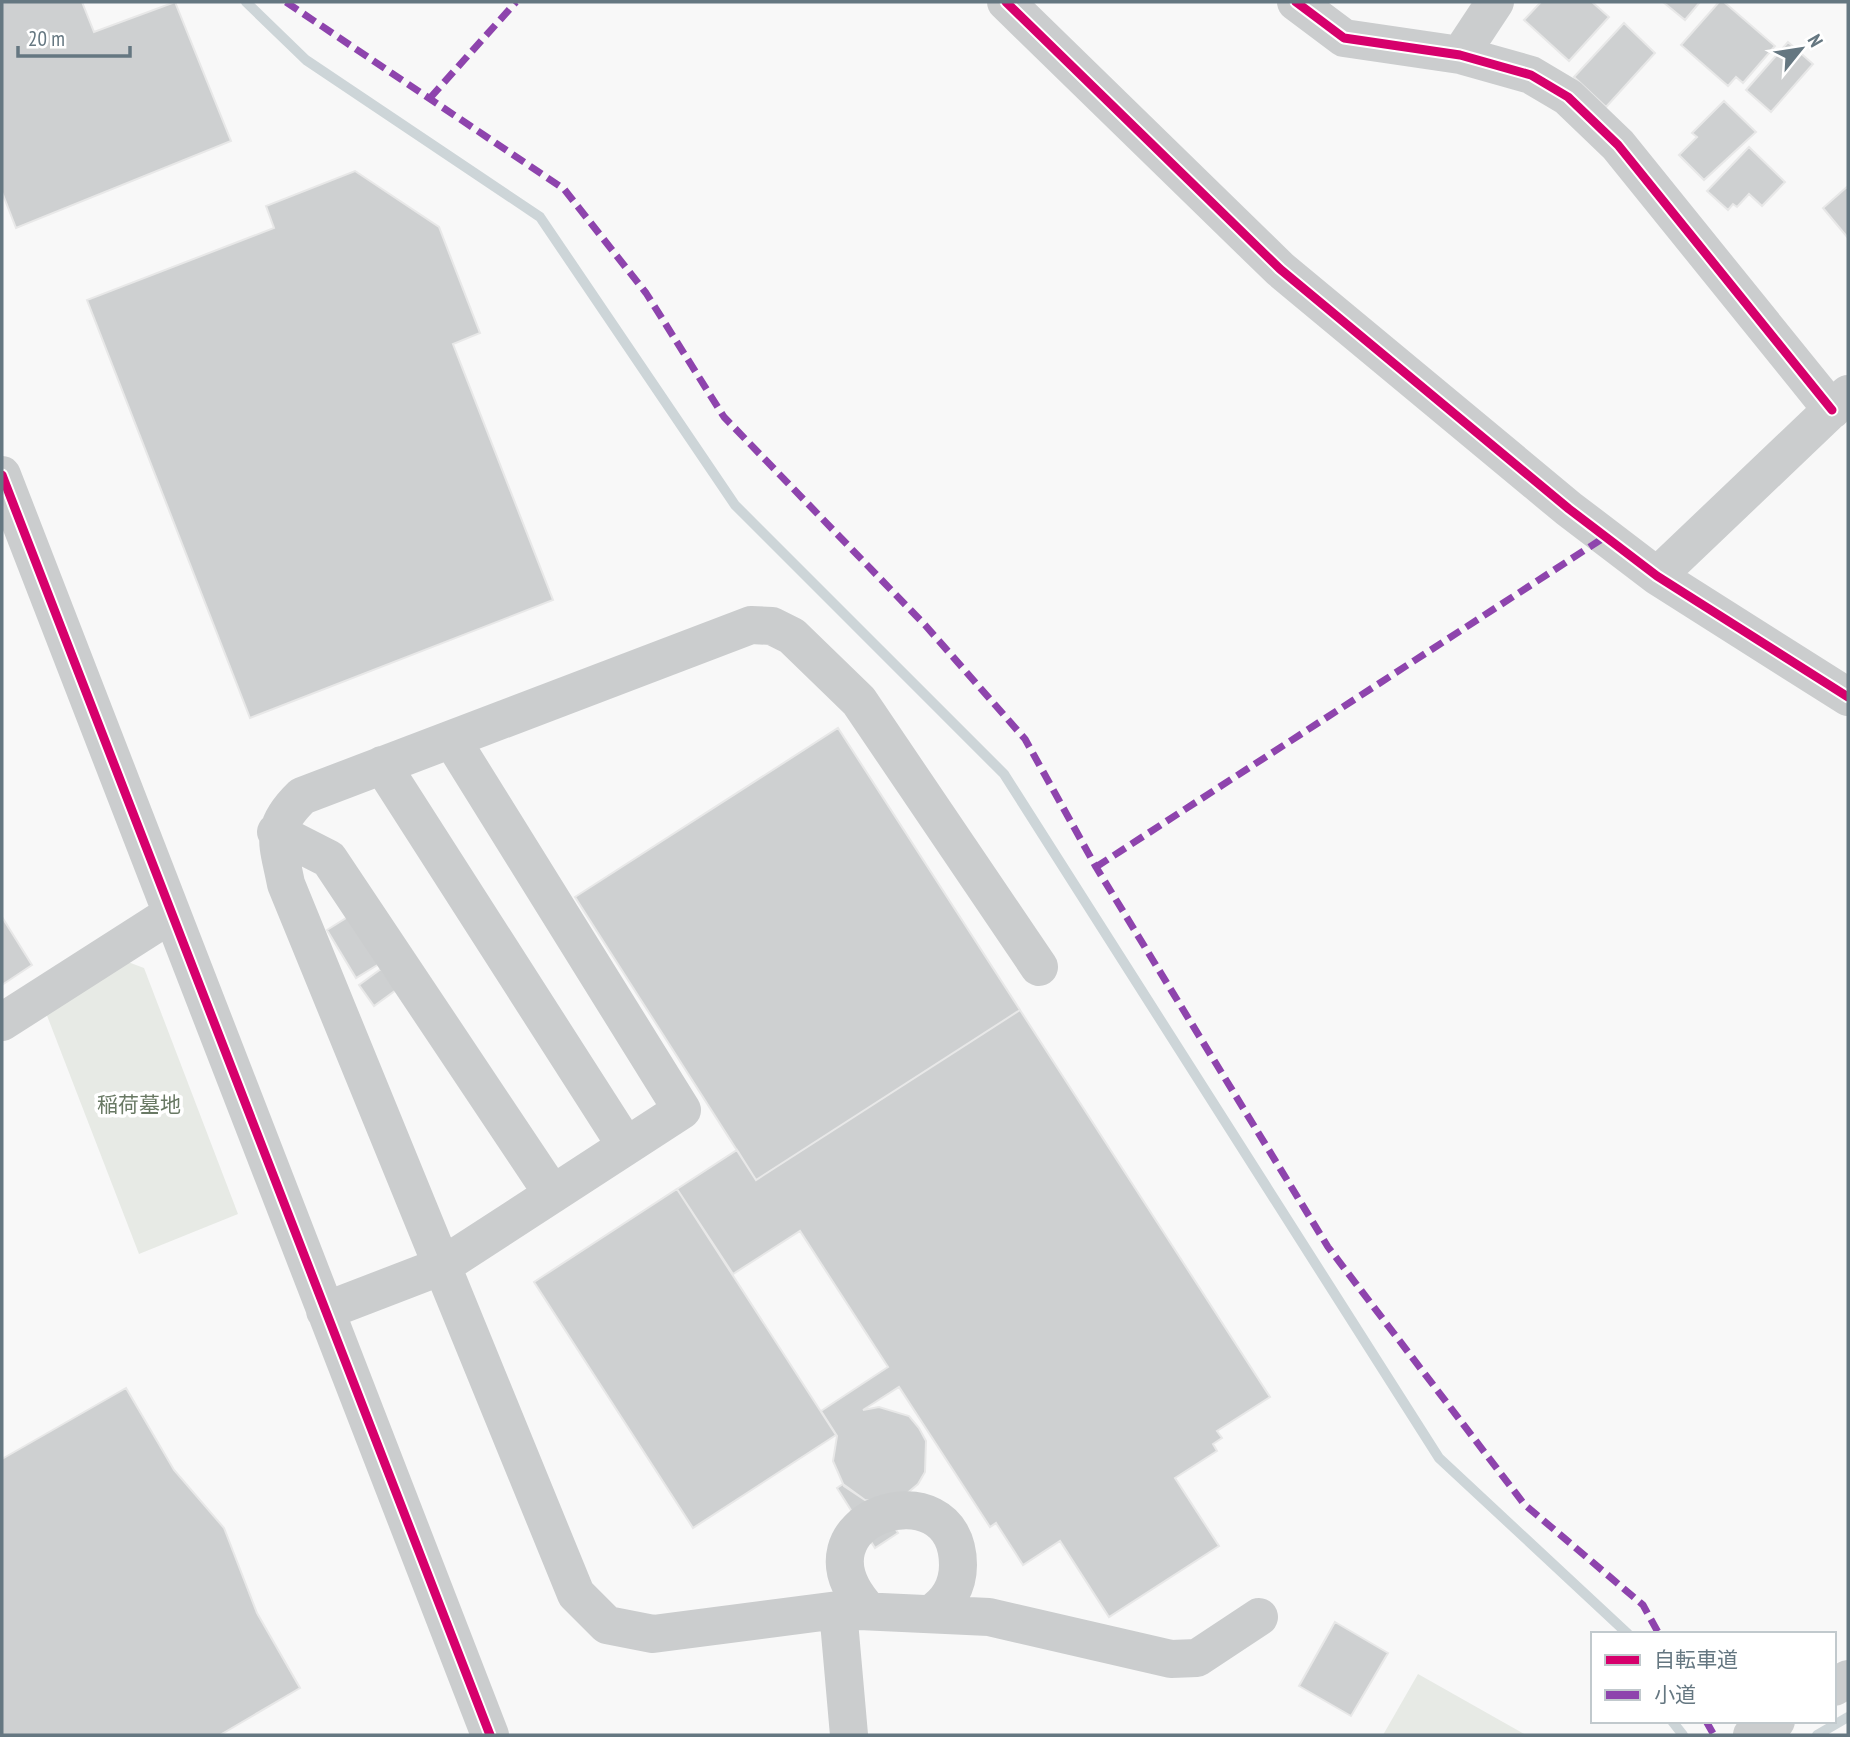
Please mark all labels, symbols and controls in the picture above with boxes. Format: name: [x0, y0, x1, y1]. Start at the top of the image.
scale bar: [18, 14, 130, 58]
north arrow: [1766, 14, 1836, 84]
text: 20 m: [28, 25, 65, 52]
text: N: [1803, 30, 1829, 51]
park label: 稲荷墓地: [97, 1091, 181, 1118]
legend: [1591, 1632, 1836, 1723]
text: 自転車道: [1654, 1646, 1738, 1673]
text: 小道: [1654, 1681, 1696, 1708]

